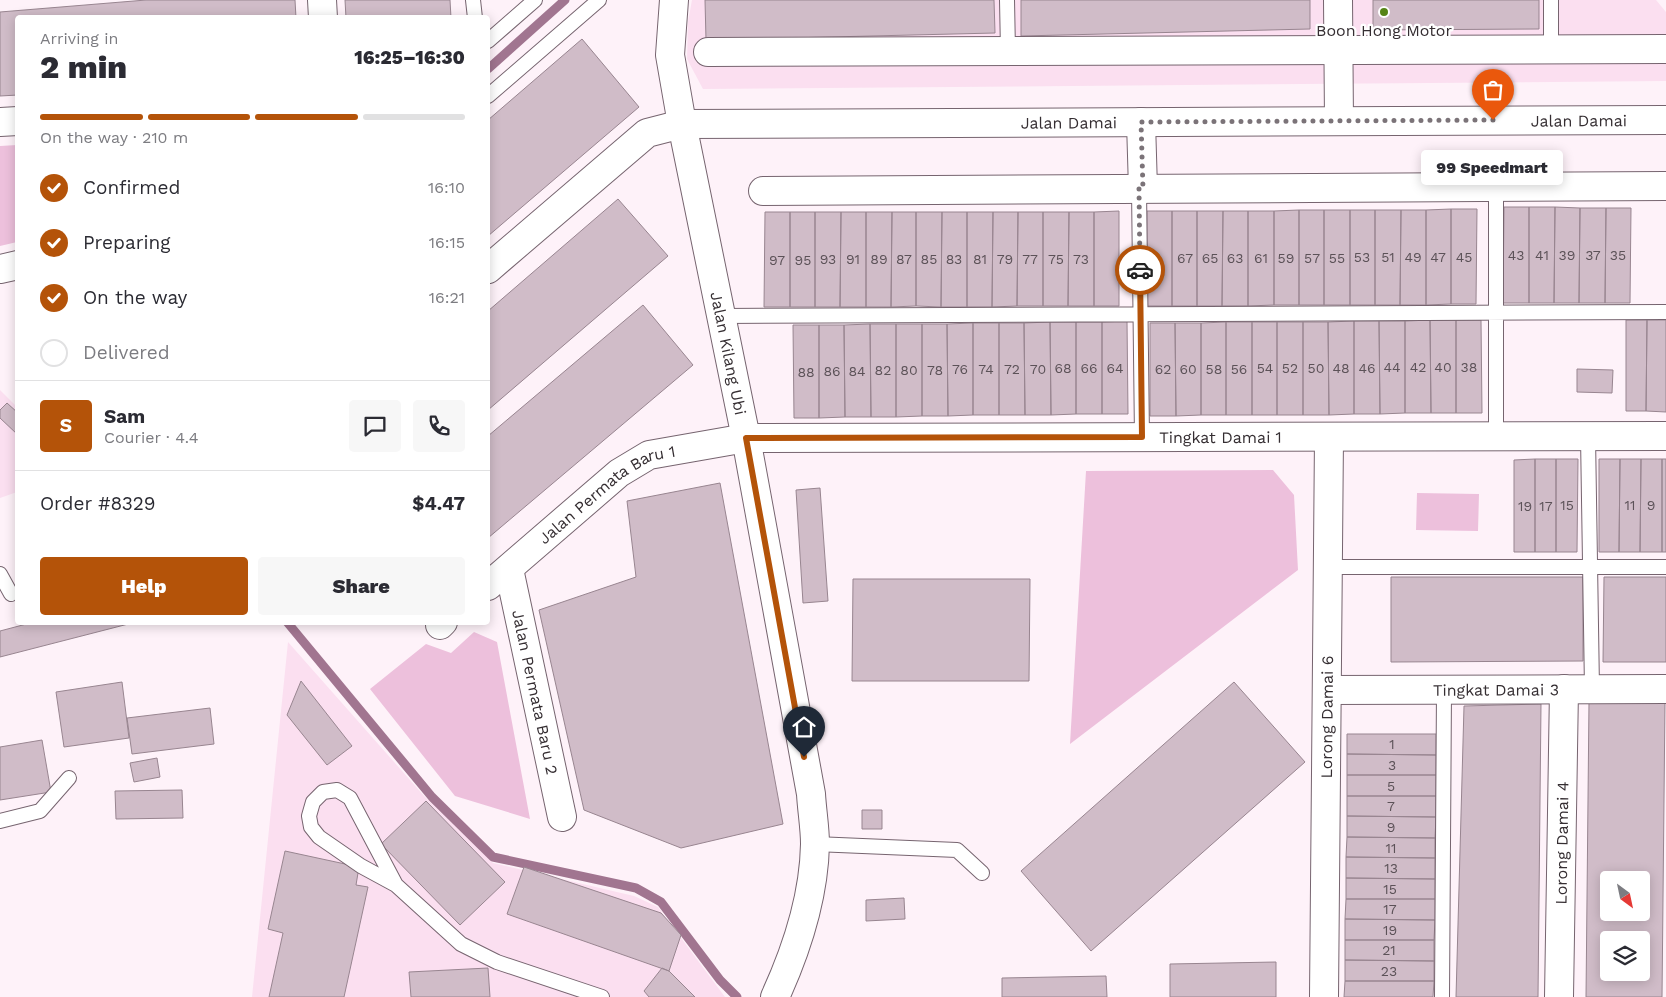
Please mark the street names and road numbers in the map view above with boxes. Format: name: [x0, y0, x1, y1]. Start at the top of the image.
street label: Jalan Damai: [1531, 111, 1627, 131]
street label: Jalan Damai: [1021, 113, 1117, 133]
street label: Jalan Kilang Ubi: [706, 290, 750, 417]
street label: Tingkat Damai 1: [1159, 428, 1282, 447]
street label: Jalan Permata Baru 1: [535, 442, 677, 548]
street label: Jalan Permata Baru 2: [508, 608, 562, 777]
street label: Lorong Damai 6: [1317, 655, 1337, 779]
street label: Tingkat Damai 3: [1433, 680, 1559, 700]
street label: Lorong Damai 4: [1552, 781, 1573, 905]

